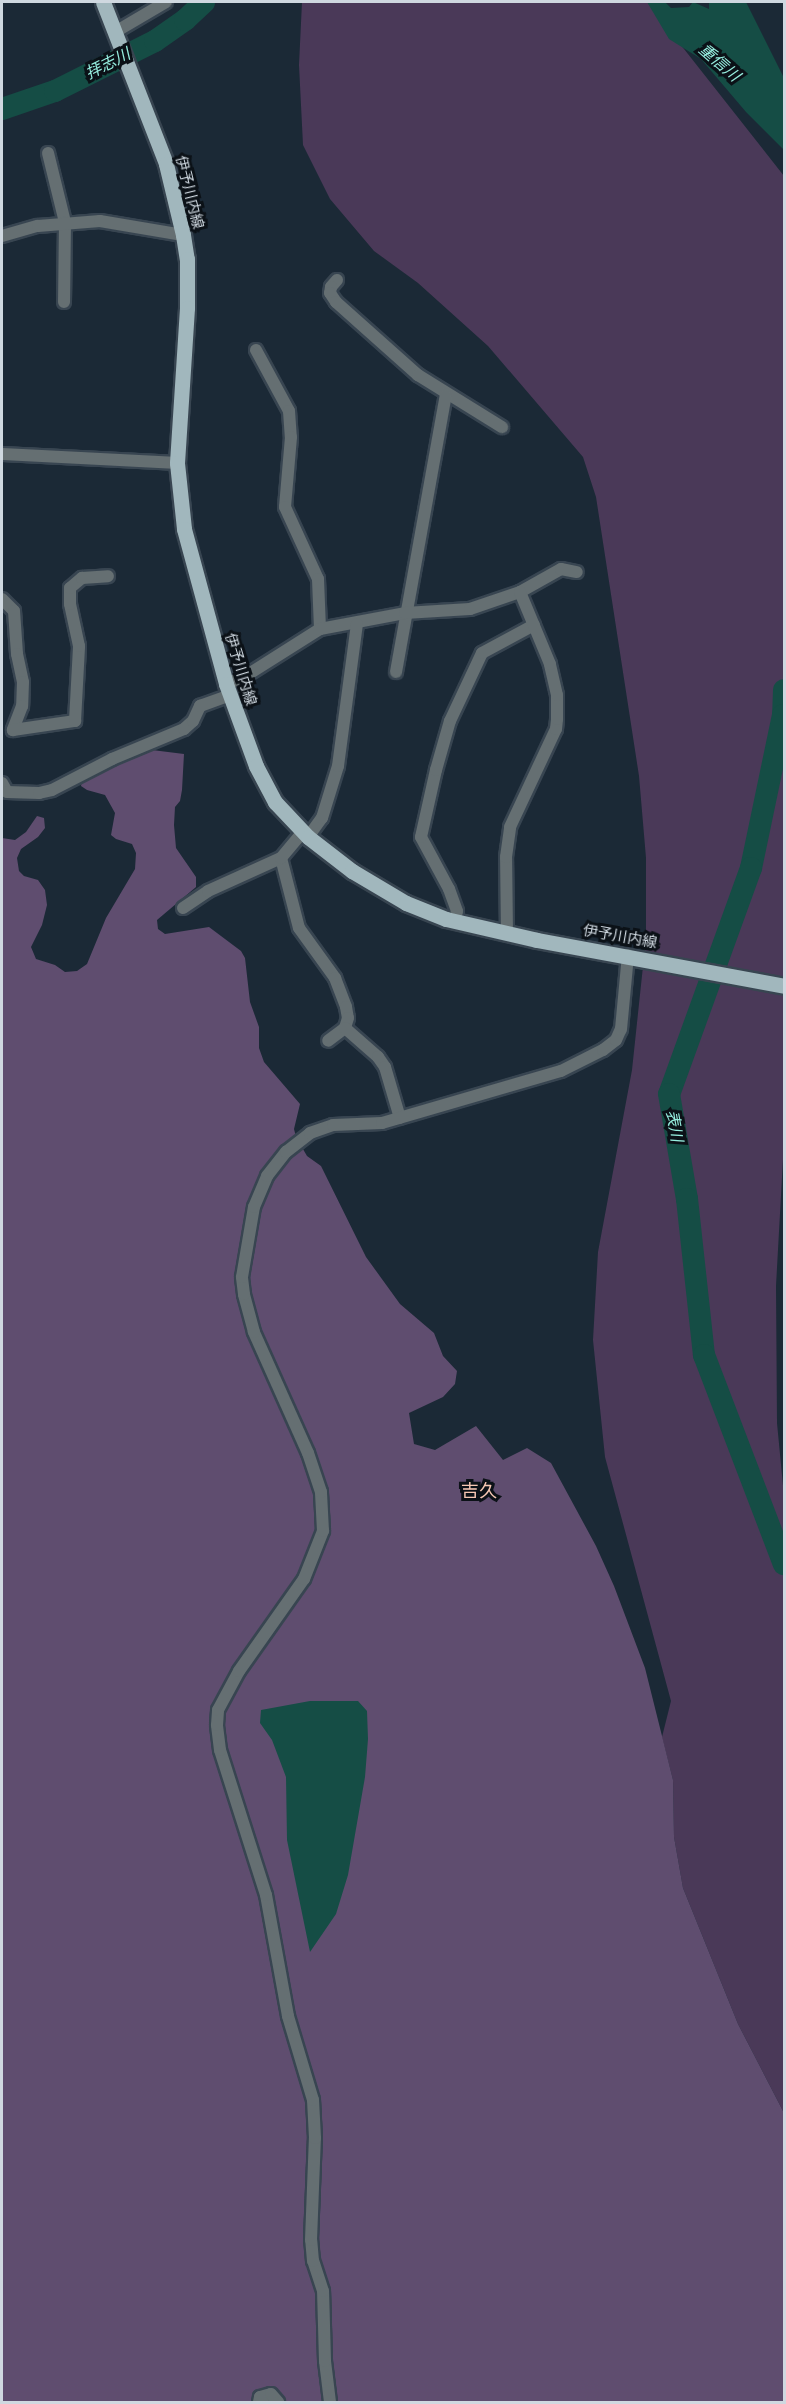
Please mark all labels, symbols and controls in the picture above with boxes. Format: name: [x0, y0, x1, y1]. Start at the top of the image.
water label: 重信川: [695, 40, 743, 86]
water label: 拝志川: [82, 45, 134, 83]
street label: 伊予川内線: [172, 153, 208, 231]
street label: 伊予川内線: [221, 631, 261, 707]
street label: 伊予川内線: [582, 921, 658, 951]
water label: 表川: [662, 1109, 686, 1143]
district label: 吉久: [461, 1480, 497, 1502]

